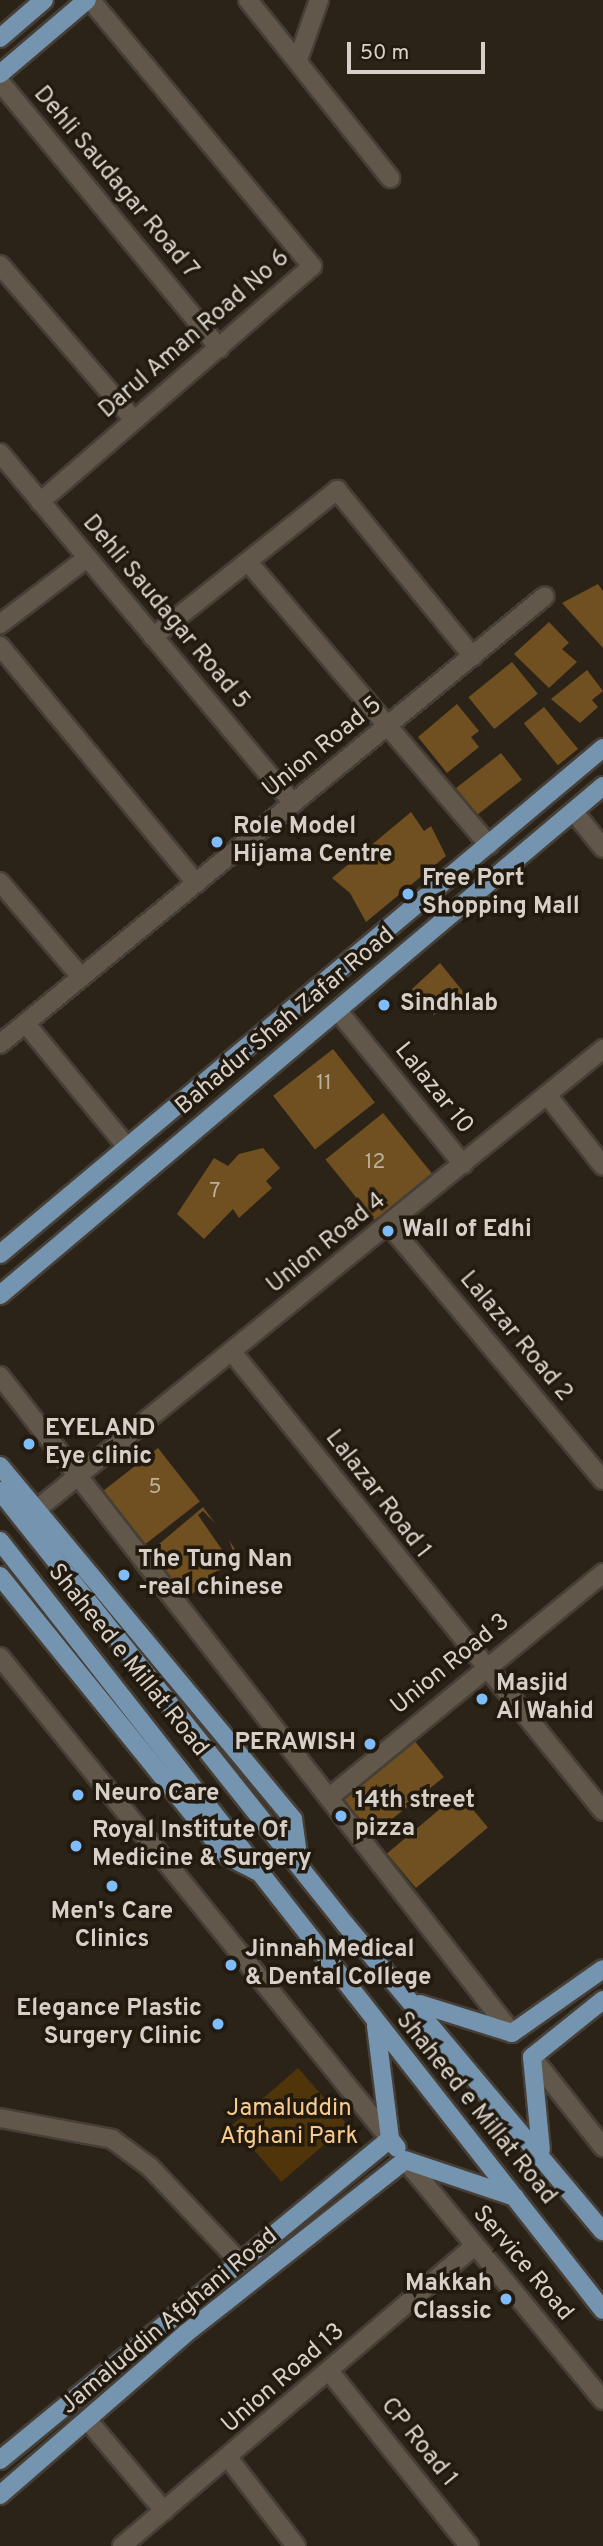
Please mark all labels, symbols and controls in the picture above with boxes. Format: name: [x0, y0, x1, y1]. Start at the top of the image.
scale bar: [351, 28, 489, 72]
text: 50 m: [360, 40, 409, 67]
street label: Dehli Saudagar Road 7: [26, 81, 204, 285]
street label: Darul Aman Road No 6: [94, 244, 296, 426]
street label: Dehli Saudagar Road 5: [75, 510, 255, 716]
street label: Union Road 5: [258, 691, 388, 805]
place label: Role Model Hijama Centre: [233, 814, 392, 870]
marker: Role Model Hijama Centre: [207, 832, 227, 852]
place label: Free Port Shopping Mall: [422, 866, 580, 922]
marker: Free Port Shopping Mall: [400, 886, 416, 902]
street label: Bahadur Shah Zafar Road: [171, 922, 401, 1122]
place label: Sindhlab: [400, 991, 498, 1019]
marker: Sindhlab: [374, 995, 394, 1015]
street label: Lalazar 10: [387, 1037, 479, 1141]
house number: 11: [316, 1071, 332, 1097]
house number: 12: [365, 1150, 385, 1176]
house number: 7: [210, 1179, 220, 1205]
street label: Union Road 4: [262, 1187, 392, 1301]
place label: Wall of Edhi: [402, 1217, 532, 1245]
marker: Wall of Edhi: [380, 1223, 396, 1239]
street label: Lalazar Road 2: [452, 1266, 578, 1408]
place label: EYELAND Eye clinic: [45, 1416, 156, 1472]
street label: Lalazar Road 1: [318, 1425, 436, 1565]
marker: EYELAND Eye clinic: [19, 1434, 39, 1454]
house number: 5: [148, 1475, 162, 1501]
place label: The Tung Nan -real chinese: [138, 1547, 292, 1603]
street label: Shaheed e Millat Road: [40, 1559, 214, 1763]
marker: The Tung Nan -real chinese: [116, 1567, 132, 1583]
street label: Union Road 3: [386, 1608, 516, 1722]
place label: Masjid Al Wahid: [496, 1671, 594, 1727]
marker: Masjid Al Wahid: [474, 1691, 490, 1707]
place label: PERAWISH: [234, 1730, 356, 1758]
marker: PERAWISH: [362, 1736, 378, 1752]
place label: Neuro Care: [94, 1781, 219, 1809]
marker: Neuro Care: [68, 1785, 88, 1805]
place label: 14th street pizza: [355, 1788, 475, 1844]
marker: 14th street pizza: [333, 1808, 349, 1824]
place label: Royal Institute Of Medicine & Surgery: [92, 1818, 312, 1874]
marker: Royal Institute Of Medicine & Surgery: [66, 1836, 86, 1856]
marker: Men's Care Clinics: [102, 1876, 122, 1896]
place label: Men's Care Clinics: [51, 1899, 173, 1955]
place label: Jinnah Medical & Dental College: [245, 1937, 431, 1993]
marker: Jinnah Medical & Dental College: [223, 1957, 239, 1973]
place label: Elegance Plastic Surgery Clinic: [16, 1996, 202, 2052]
street label: Shaheed e Millat Road: [388, 2007, 562, 2211]
marker: Elegance Plastic Surgery Clinic: [208, 2014, 228, 2034]
park label: Jamaluddin Afghani Park: [220, 2096, 358, 2152]
street label: Service Road: [466, 2201, 578, 2327]
street label: Jamaluddin Afghani Road: [55, 2222, 285, 2422]
place label: Makkah Classic: [405, 2271, 492, 2327]
marker: Makkah Classic: [498, 2291, 514, 2307]
street label: Union Road 13: [217, 2318, 351, 2440]
street label: CP Road 1: [373, 2393, 463, 2493]

